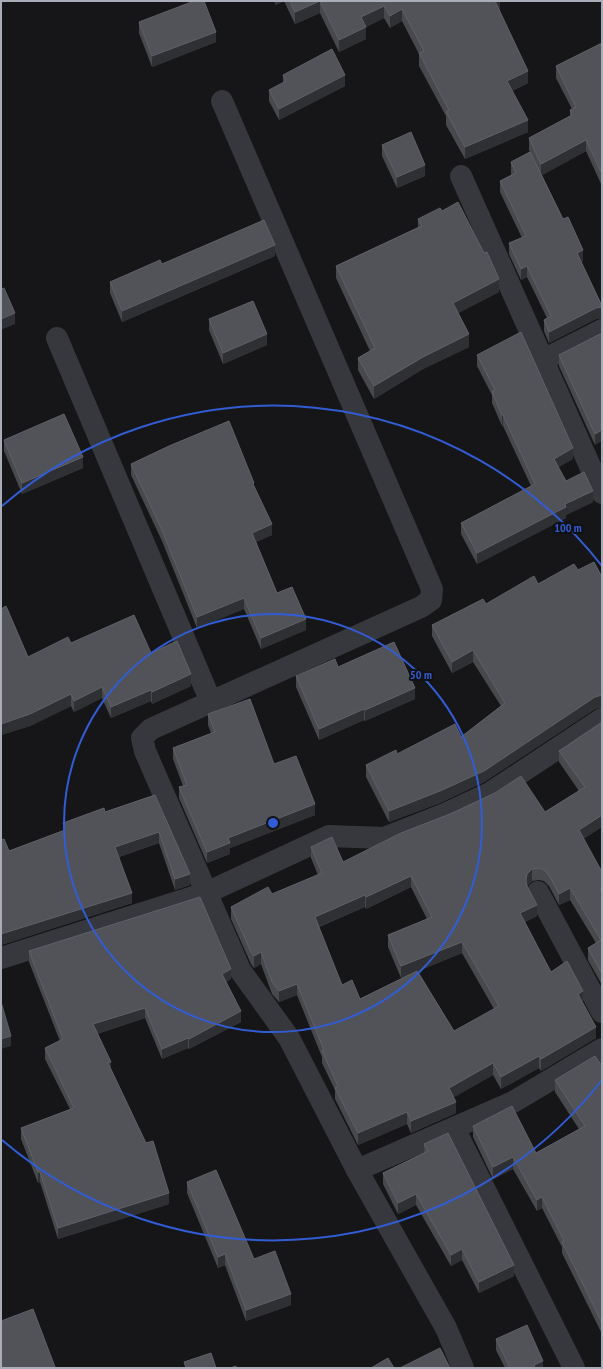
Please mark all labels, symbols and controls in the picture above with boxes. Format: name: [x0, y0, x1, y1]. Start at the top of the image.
text: 100 m: [554, 520, 582, 535]
text: 50 m: [410, 667, 432, 682]
centre of rings: [266, 816, 280, 830]

